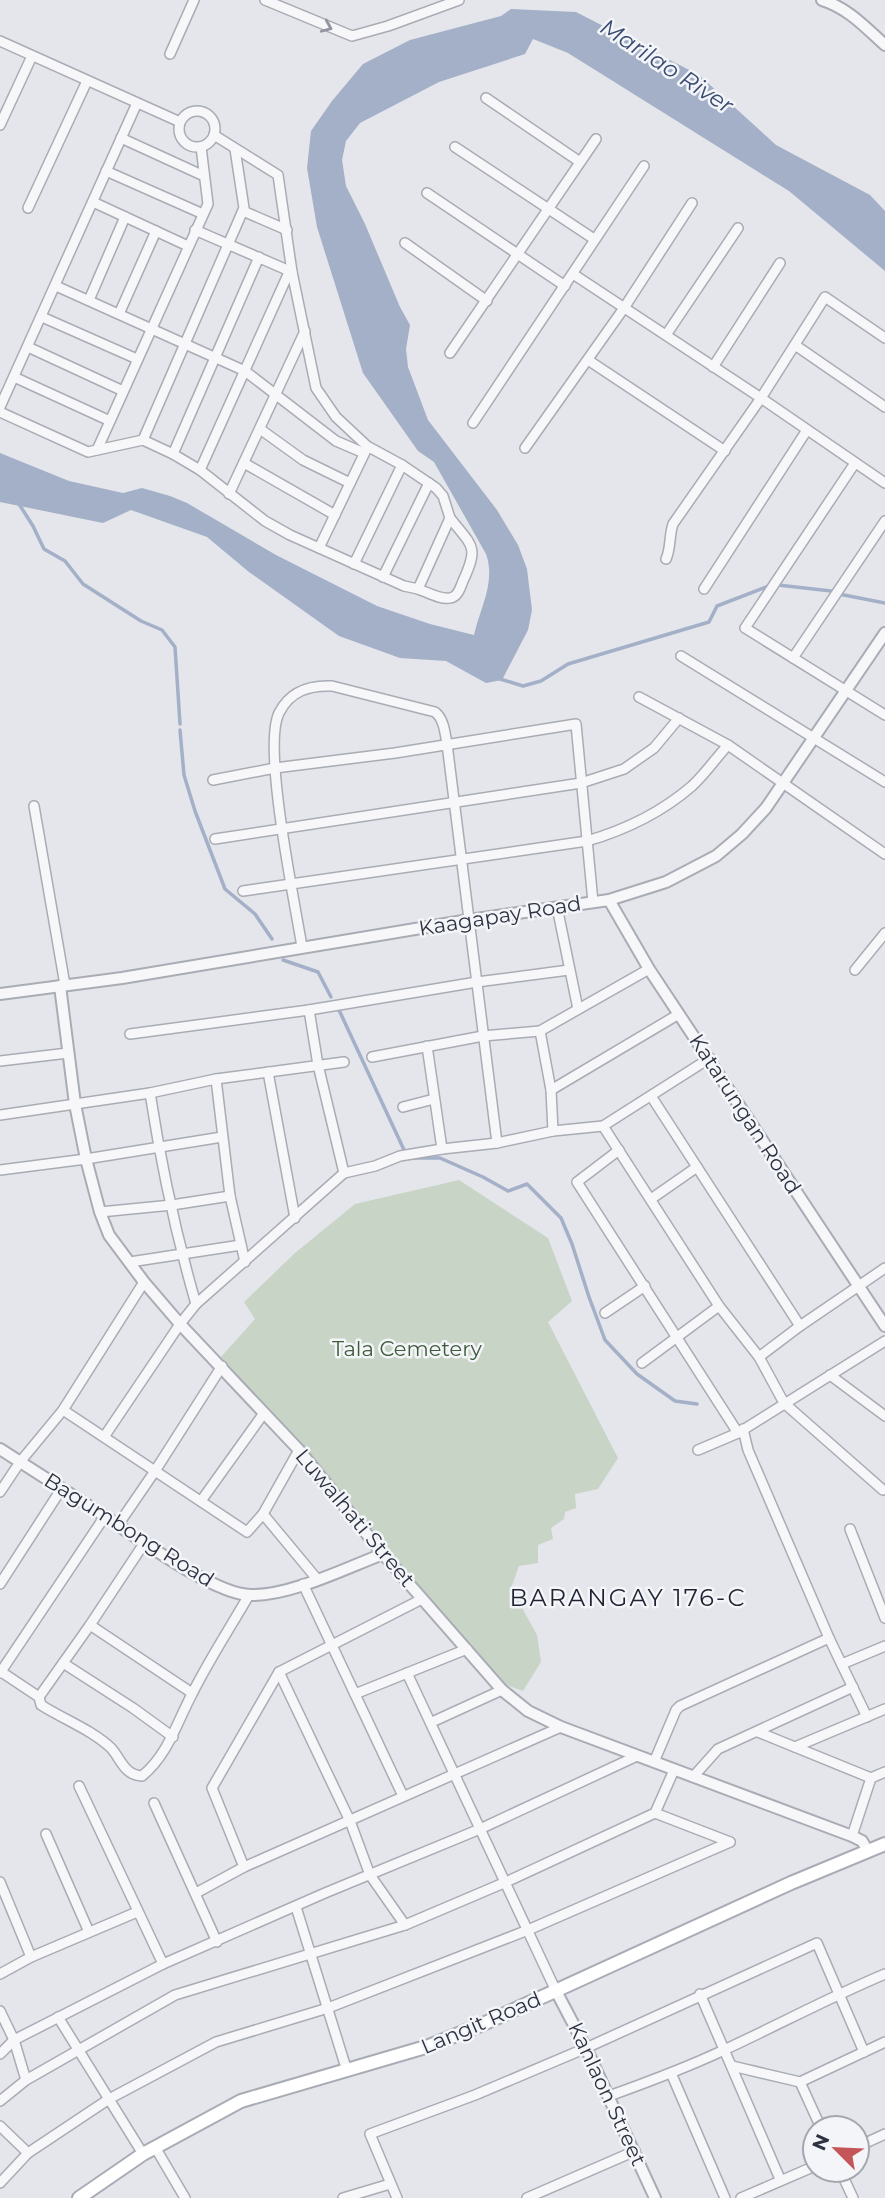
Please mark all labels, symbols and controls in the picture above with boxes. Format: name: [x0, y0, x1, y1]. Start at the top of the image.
water label: Marilao River: [595, 13, 739, 120]
one-way arrow: [320, 19, 333, 33]
street label: Kaagapay Road: [417, 890, 583, 941]
street label: Katarungan Road: [684, 1029, 806, 1198]
park label: Tala Cemetery: [332, 1336, 483, 1361]
street label: Luwalhati Street: [290, 1444, 420, 1592]
street label: Bagumbong Road: [40, 1467, 219, 1592]
district label: BARANGAY 176-C: [510, 1583, 746, 1612]
street label: Langit Road: [417, 1986, 544, 2059]
street label: Kanlaon Street: [563, 2018, 652, 2170]
north arrow: [801, 2114, 871, 2184]
text: N: [807, 2131, 835, 2154]

